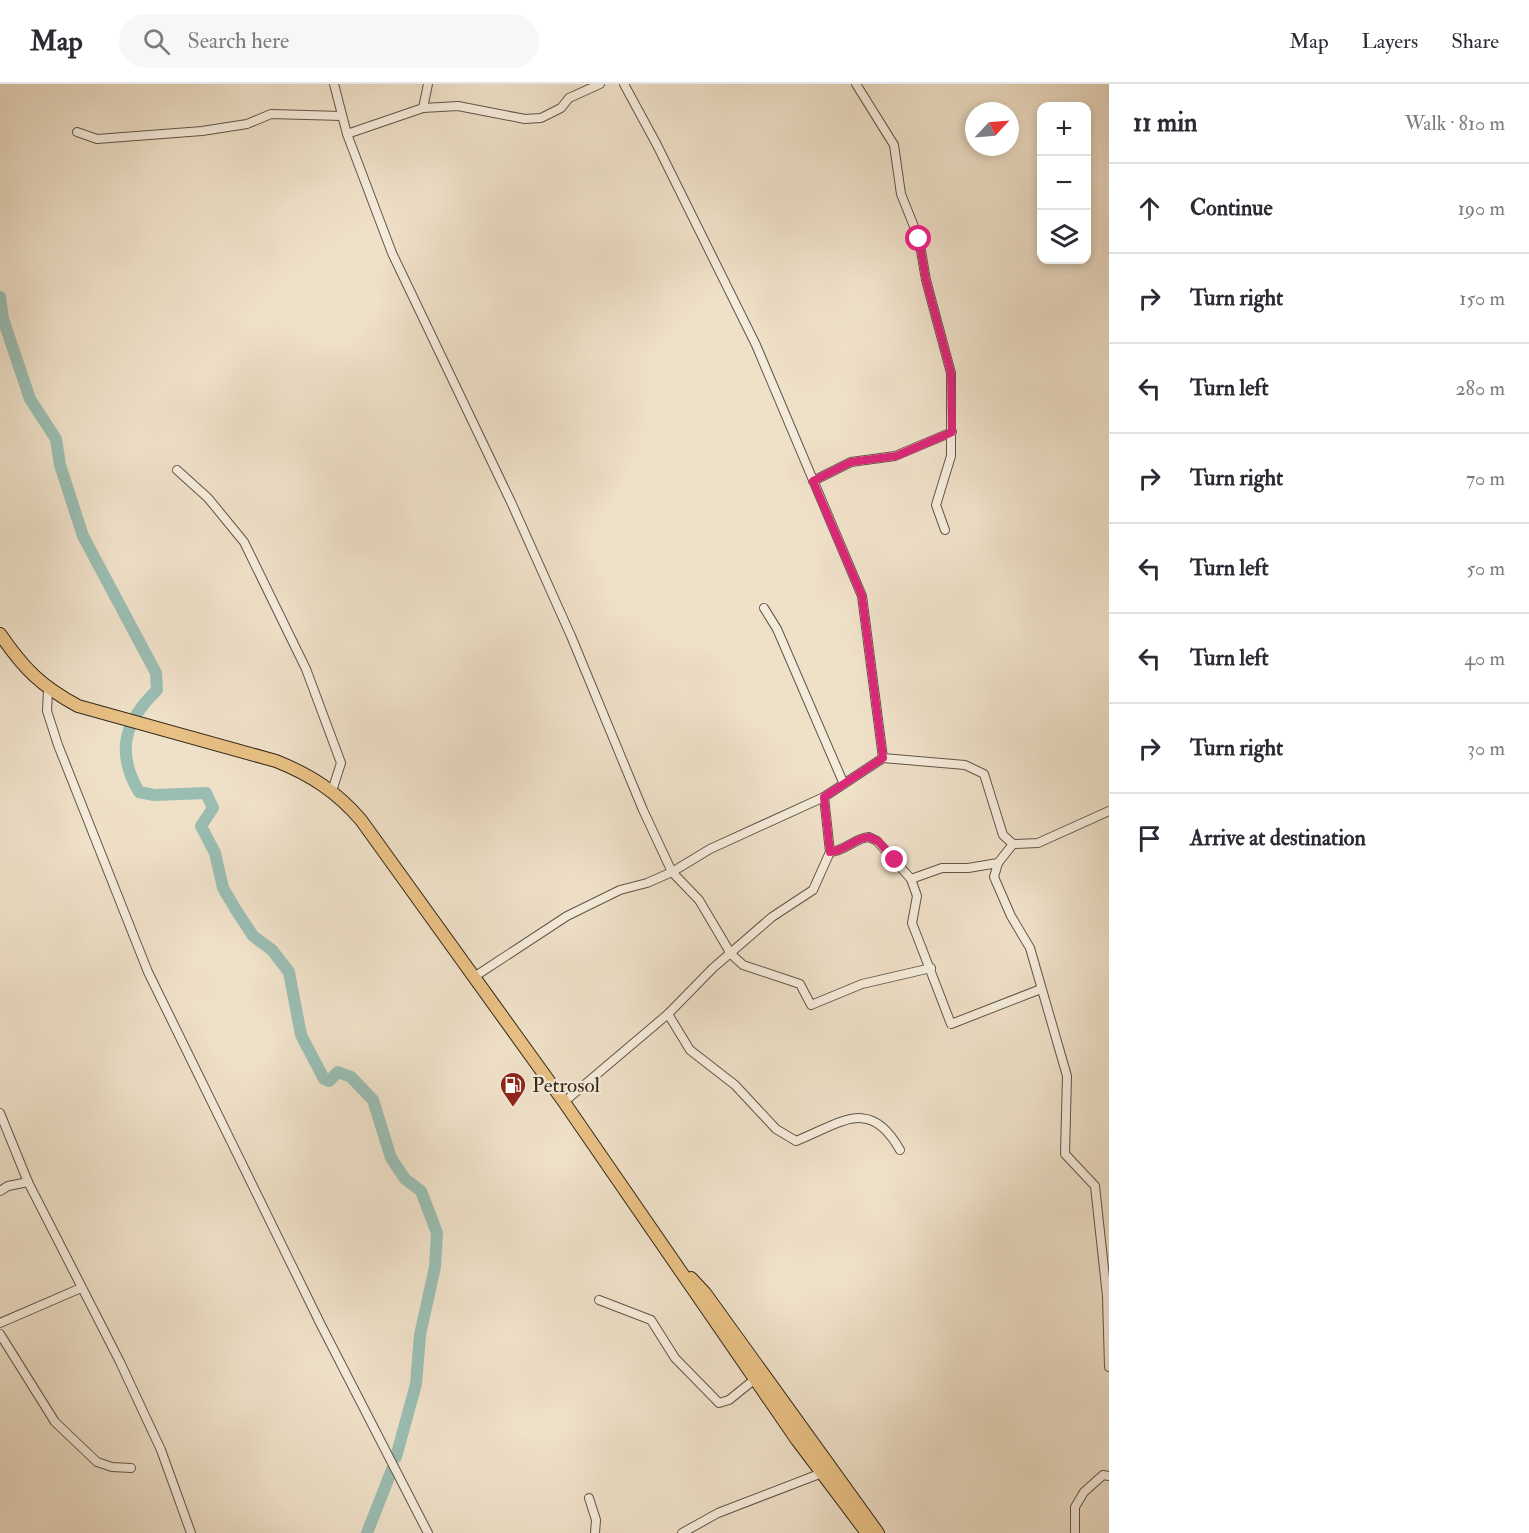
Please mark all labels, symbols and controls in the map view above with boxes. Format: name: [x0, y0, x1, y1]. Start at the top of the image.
search box: [119, 14, 539, 68]
text: Map: [30, 24, 83, 59]
icon: search: [140, 25, 173, 58]
text: Search here: [188, 27, 289, 55]
text: Map: [1289, 28, 1329, 55]
text: Layers: [1362, 28, 1418, 55]
text: Share: [1451, 28, 1499, 55]
north arrow: [965, 102, 1019, 156]
map controls: [1037, 102, 1091, 264]
button: +: [1037, 102, 1091, 156]
text: 11 min: [1133, 107, 1198, 139]
text: Walk · 810 m: [1405, 111, 1505, 136]
button: −: [1037, 156, 1091, 210]
icon: ahead: [1133, 192, 1166, 225]
text: Continue: [1190, 194, 1273, 222]
text: 190 m: [1458, 196, 1505, 221]
button: layers: [1037, 210, 1091, 264]
route start: [905, 225, 931, 251]
icon: right: [1133, 282, 1166, 315]
text: Turn right: [1190, 284, 1283, 312]
text: 150 m: [1459, 286, 1505, 311]
icon: left: [1133, 372, 1166, 405]
text: Turn left: [1190, 374, 1269, 402]
text: 280 m: [1455, 376, 1505, 401]
icon: right: [1133, 462, 1166, 495]
text: Turn right: [1190, 464, 1283, 492]
text: 70 m: [1466, 466, 1505, 491]
icon: left: [1133, 552, 1166, 585]
text: Turn left: [1190, 554, 1269, 582]
text: 50 m: [1466, 556, 1505, 581]
icon: left: [1133, 642, 1166, 675]
text: Turn left: [1190, 644, 1269, 672]
text: 40 m: [1464, 646, 1505, 671]
icon: right: [1133, 732, 1166, 765]
text: Turn right: [1190, 734, 1283, 762]
text: 30 m: [1467, 736, 1505, 761]
icon: arrive: [1133, 822, 1166, 855]
text: Arrive at destination: [1190, 824, 1366, 852]
route end: [881, 846, 907, 872]
fuel station icon: Petrosol: [498, 1070, 528, 1108]
place label: Petrosol: [532, 1072, 600, 1099]

